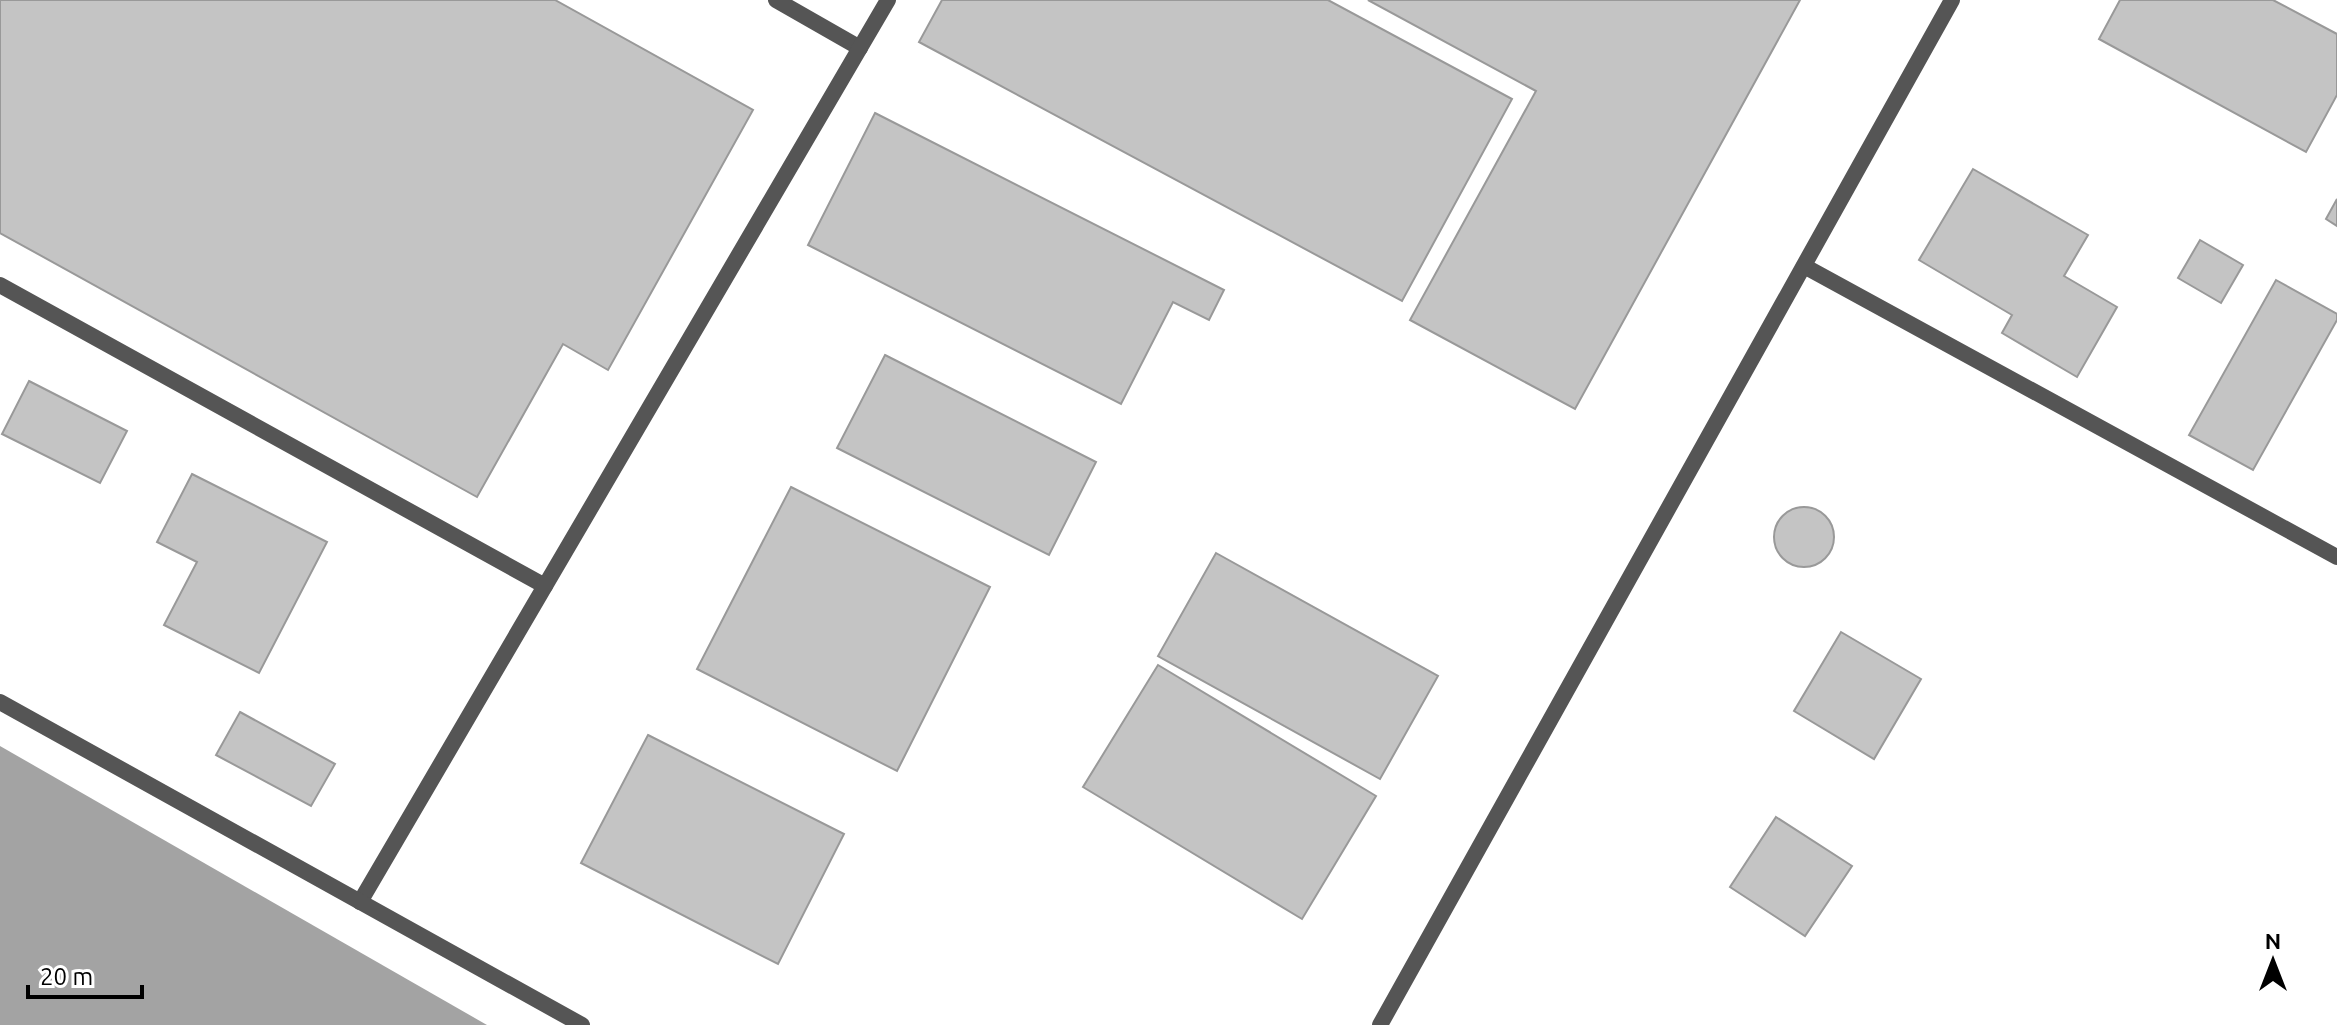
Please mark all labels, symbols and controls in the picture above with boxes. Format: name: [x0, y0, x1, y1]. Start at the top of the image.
north arrow: [2233, 921, 2313, 1001]
text: N: [2265, 928, 2281, 953]
scale bar: [28, 949, 142, 999]
text: 20 m: [40, 963, 93, 990]

